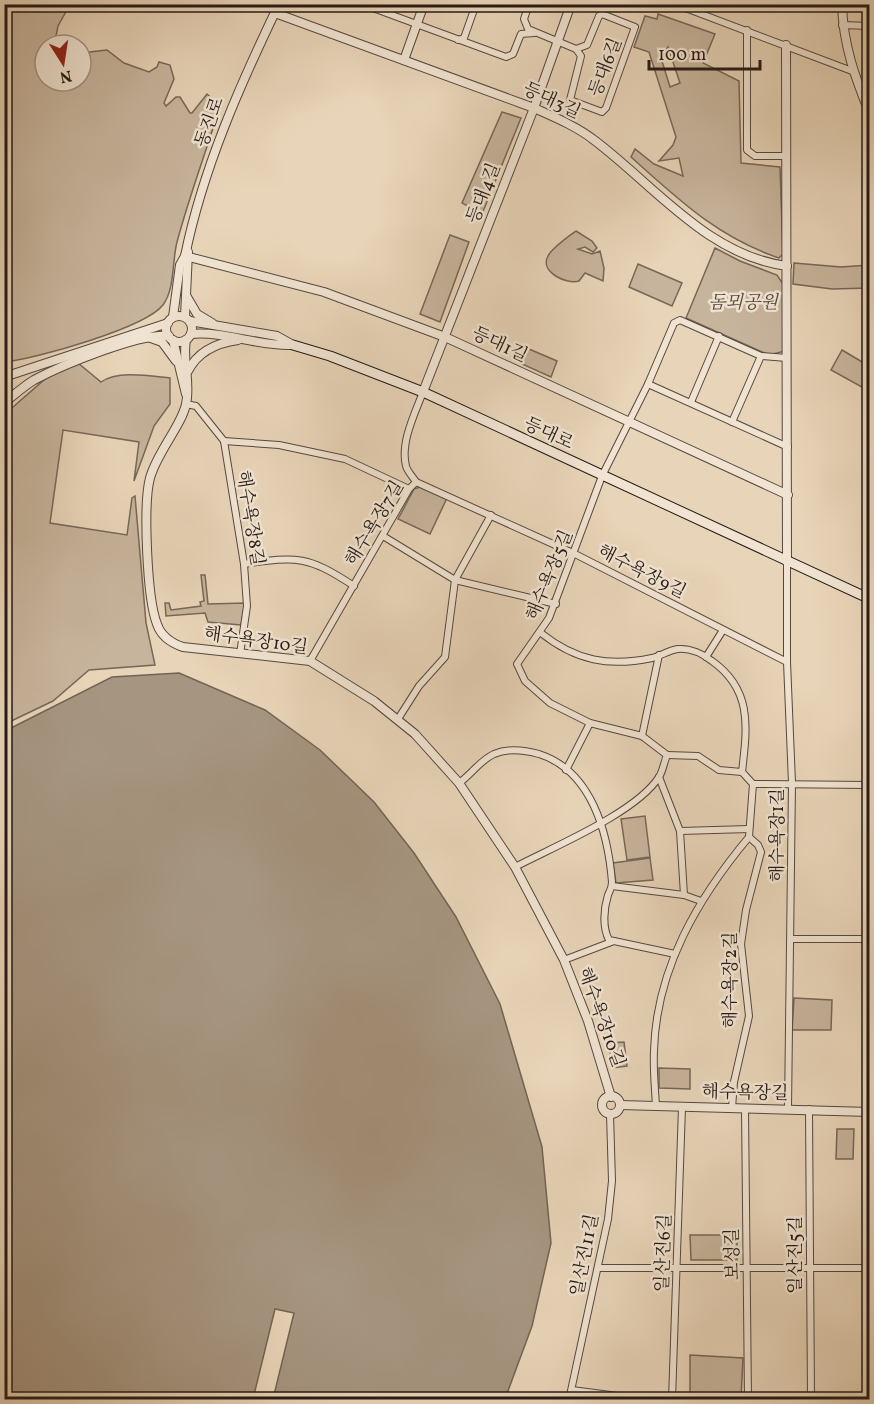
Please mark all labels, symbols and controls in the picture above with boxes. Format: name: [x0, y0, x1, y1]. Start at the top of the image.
north arrow: [33, 33, 93, 93]
scale bar: [649, 33, 760, 71]
street label: 등대6길: [584, 34, 629, 101]
text: 100 m: [658, 43, 707, 68]
text: N: [57, 64, 74, 88]
street label: 등대3길: [518, 77, 584, 126]
street label: 동진로: [190, 94, 231, 151]
street label: 등대4길: [461, 160, 507, 227]
park label: 돔뫼공원: [708, 291, 779, 316]
street label: 등대1길: [467, 322, 531, 369]
street label: 등대로: [519, 412, 577, 457]
street label: 해수욕장8길: [230, 469, 269, 568]
street label: 해수욕장7길: [340, 476, 411, 571]
street label: 해수욕장5길: [521, 527, 580, 625]
street label: 해수욕장9길: [593, 539, 690, 605]
street label: 해수욕장10길: [202, 622, 309, 661]
street label: 해수욕장1길: [766, 788, 791, 882]
street label: 해수욕장2길: [719, 932, 744, 1028]
street label: 해수욕장10길: [571, 964, 630, 1071]
street label: 해수욕장길: [701, 1080, 789, 1107]
street label: 일산진11길: [565, 1212, 606, 1299]
street label: 일산진6길: [651, 1213, 678, 1293]
street label: 일산진5길: [784, 1216, 809, 1294]
street label: 보성길: [721, 1228, 746, 1280]

